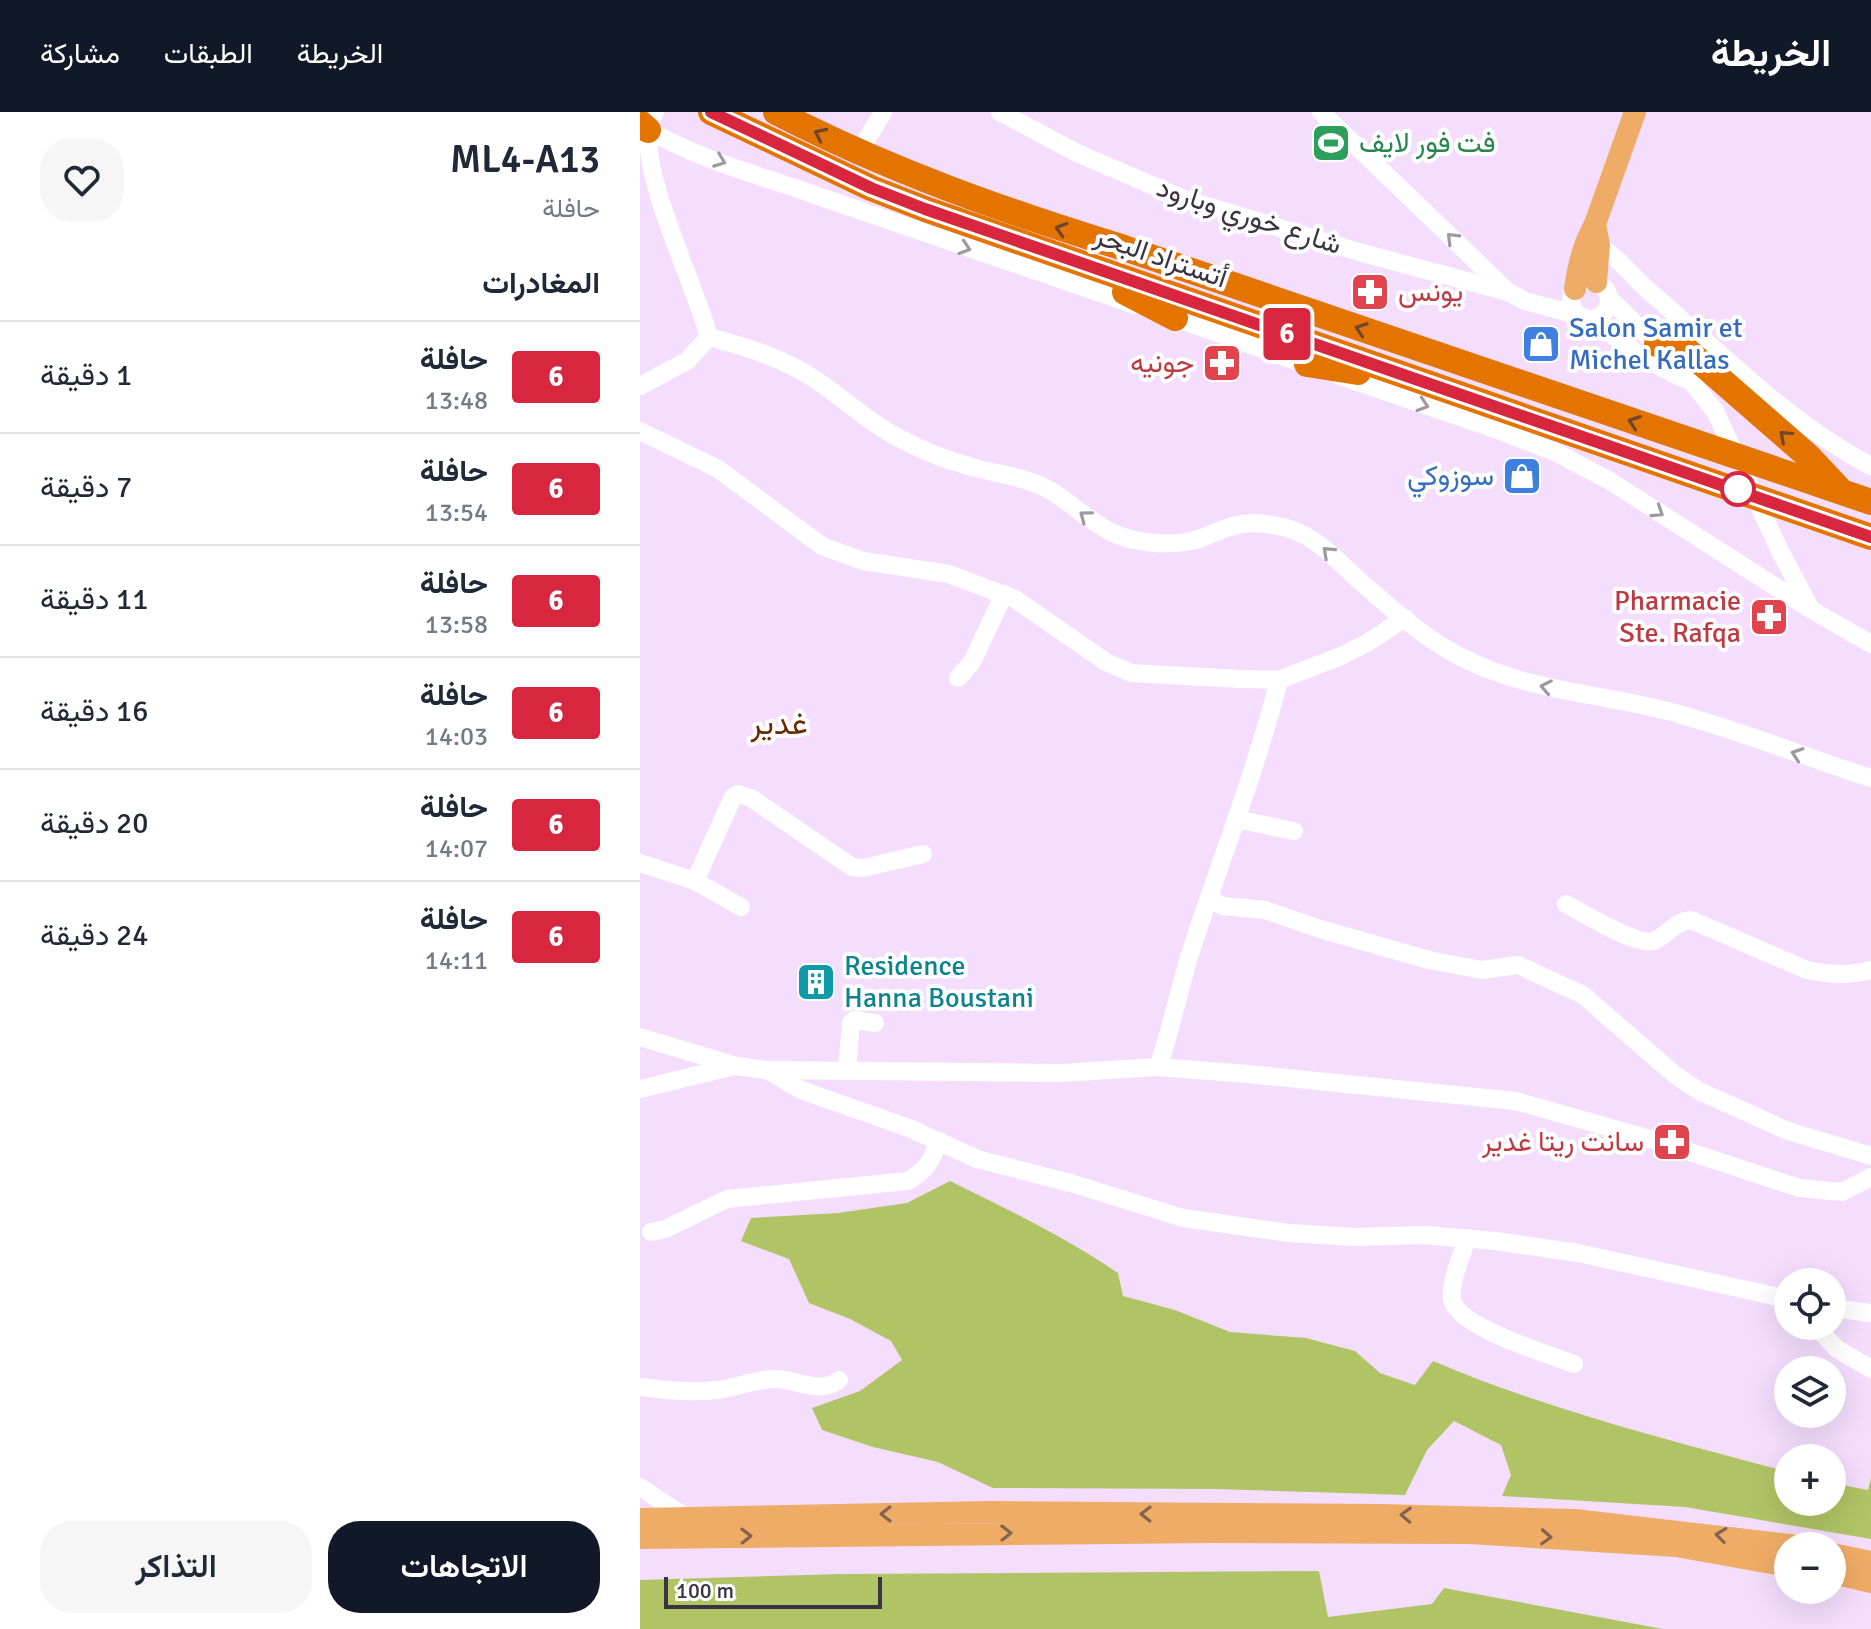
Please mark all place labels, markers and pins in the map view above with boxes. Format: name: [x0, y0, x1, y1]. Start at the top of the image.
sports icon: فت فور لايف: [1310, 122, 1352, 164]
place label: فت فور لايف: [1359, 126, 1496, 160]
pharmacy icon: يونس: [1349, 271, 1391, 313]
place label: يونس: [1398, 275, 1463, 309]
place label: Salon Samir et Michel Kallas: [1569, 311, 1743, 377]
shop icon: Salon Samir et Michel Kallas: [1520, 323, 1562, 365]
pharmacy icon: جونيه: [1201, 342, 1243, 384]
place label: جونيه: [1130, 346, 1194, 380]
shop icon: سوزوكي: [1501, 455, 1543, 497]
place label: سوزوكي: [1407, 459, 1494, 498]
unlabelled marker: [1721, 472, 1755, 506]
place label: Pharmacie Ste. Rafqa: [1614, 584, 1741, 650]
pharmacy icon: Pharmacie Ste. Rafqa: [1748, 596, 1790, 638]
place label: Residence Hanna Boustani: [844, 949, 1034, 1015]
building icon: Residence Hanna Boustani: [795, 961, 837, 1003]
pharmacy icon: سانت ريتا غدير: [1651, 1121, 1693, 1163]
place label: سانت ريتا غدير: [1481, 1125, 1644, 1159]

